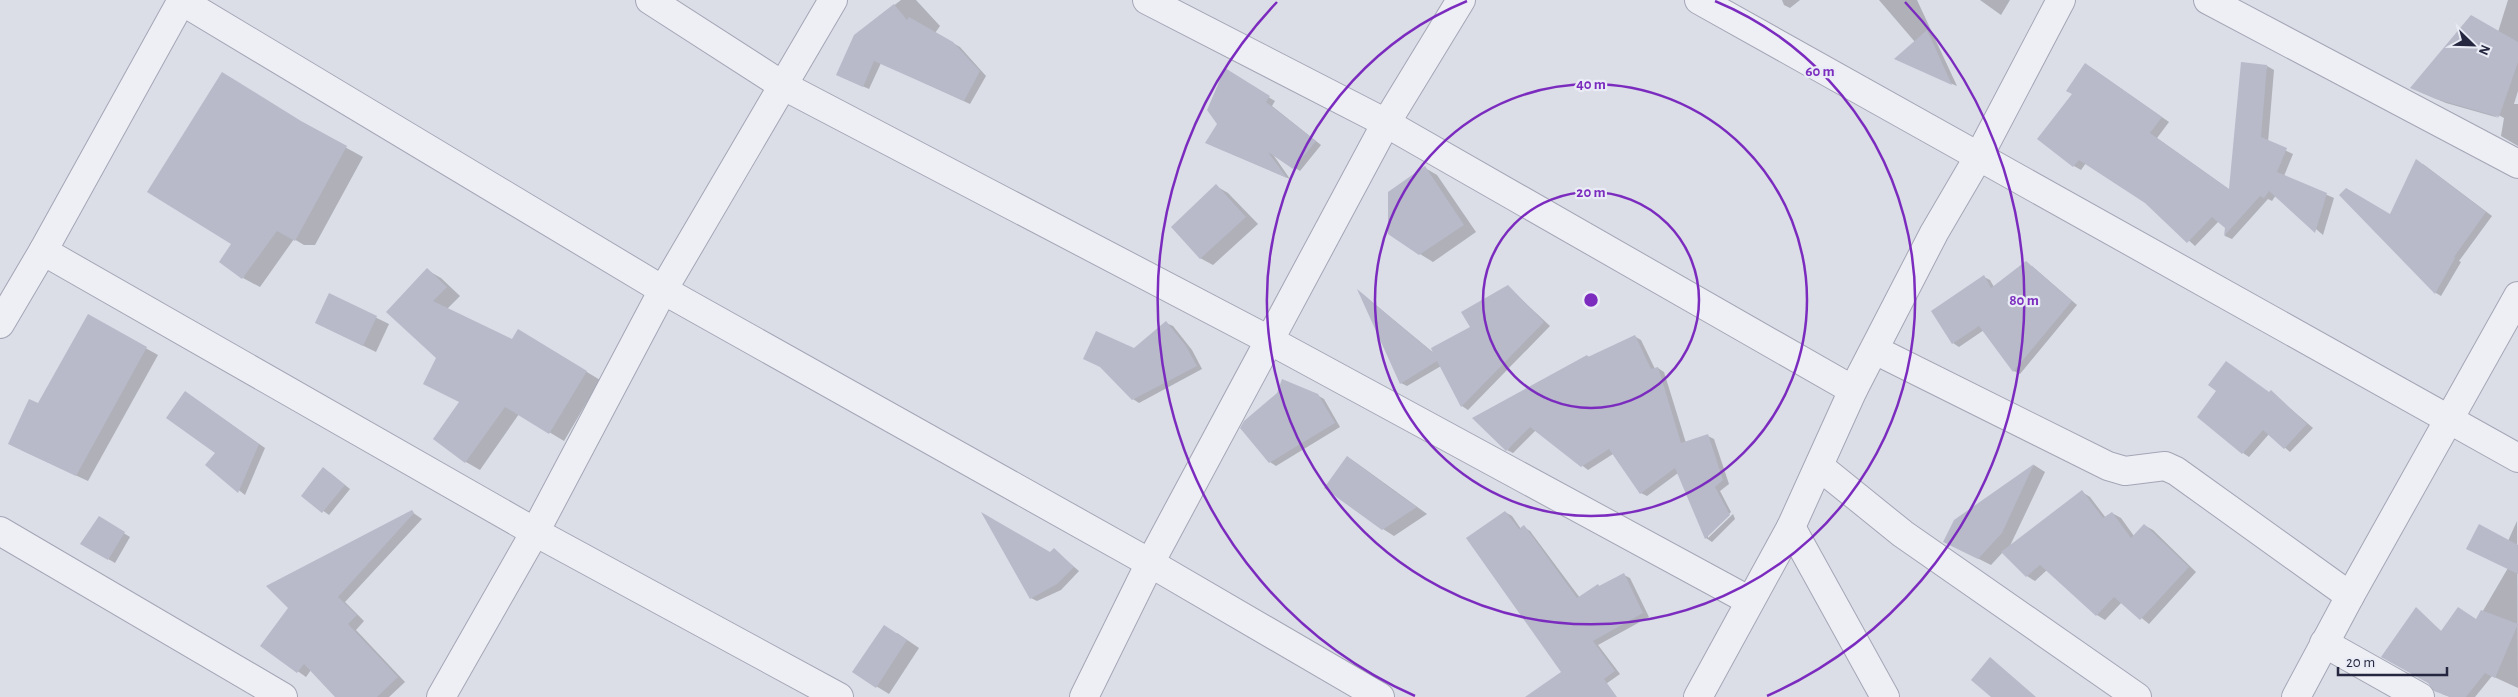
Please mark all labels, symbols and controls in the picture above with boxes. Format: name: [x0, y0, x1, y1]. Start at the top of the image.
north arrow: [2448, 20, 2498, 70]
text: N: [2476, 42, 2492, 57]
text: 60 m: [1805, 64, 1835, 79]
text: 40 m: [1576, 77, 1606, 92]
text: 20 m: [1576, 185, 1606, 200]
centre of rings: [1582, 291, 1600, 309]
text: 80 m: [2009, 293, 2039, 308]
scale bar: [2338, 644, 2447, 676]
text: 20 m: [2346, 655, 2375, 670]

